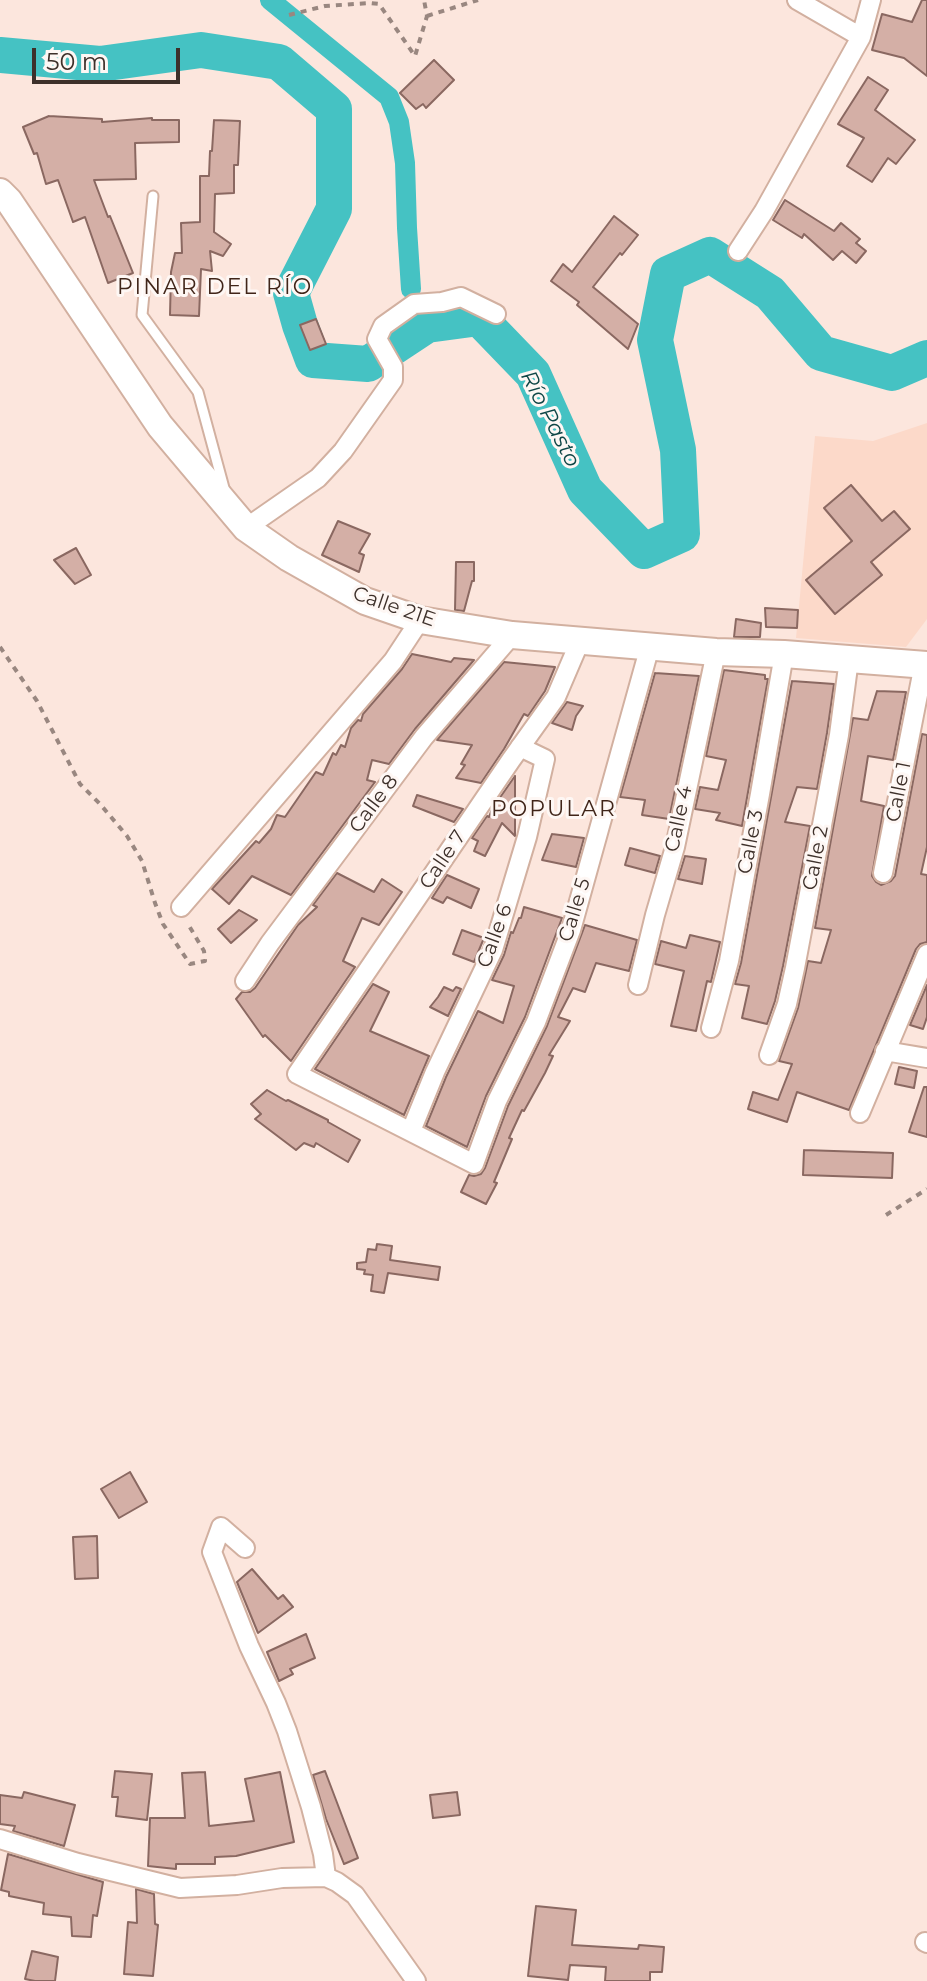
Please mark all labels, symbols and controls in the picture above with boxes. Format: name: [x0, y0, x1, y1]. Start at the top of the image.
scale bar: [36, 32, 184, 82]
text: 50 m: [46, 47, 107, 76]
district label: PINAR DEL RÍO: [117, 275, 313, 301]
water label: Río Pasto: [514, 366, 586, 472]
street label: Calle 21E: [349, 582, 439, 632]
street label: Calle 1: [881, 760, 917, 824]
street label: Calle 8: [344, 770, 404, 838]
street label: Calle 4: [660, 784, 698, 854]
district label: POPULAR: [491, 797, 617, 823]
street label: Calle 3: [733, 808, 769, 876]
street label: Calle 2: [798, 824, 834, 892]
street label: Calle 7: [415, 826, 471, 894]
street label: Calle 5: [554, 875, 596, 945]
street label: Calle 6: [472, 901, 518, 971]

